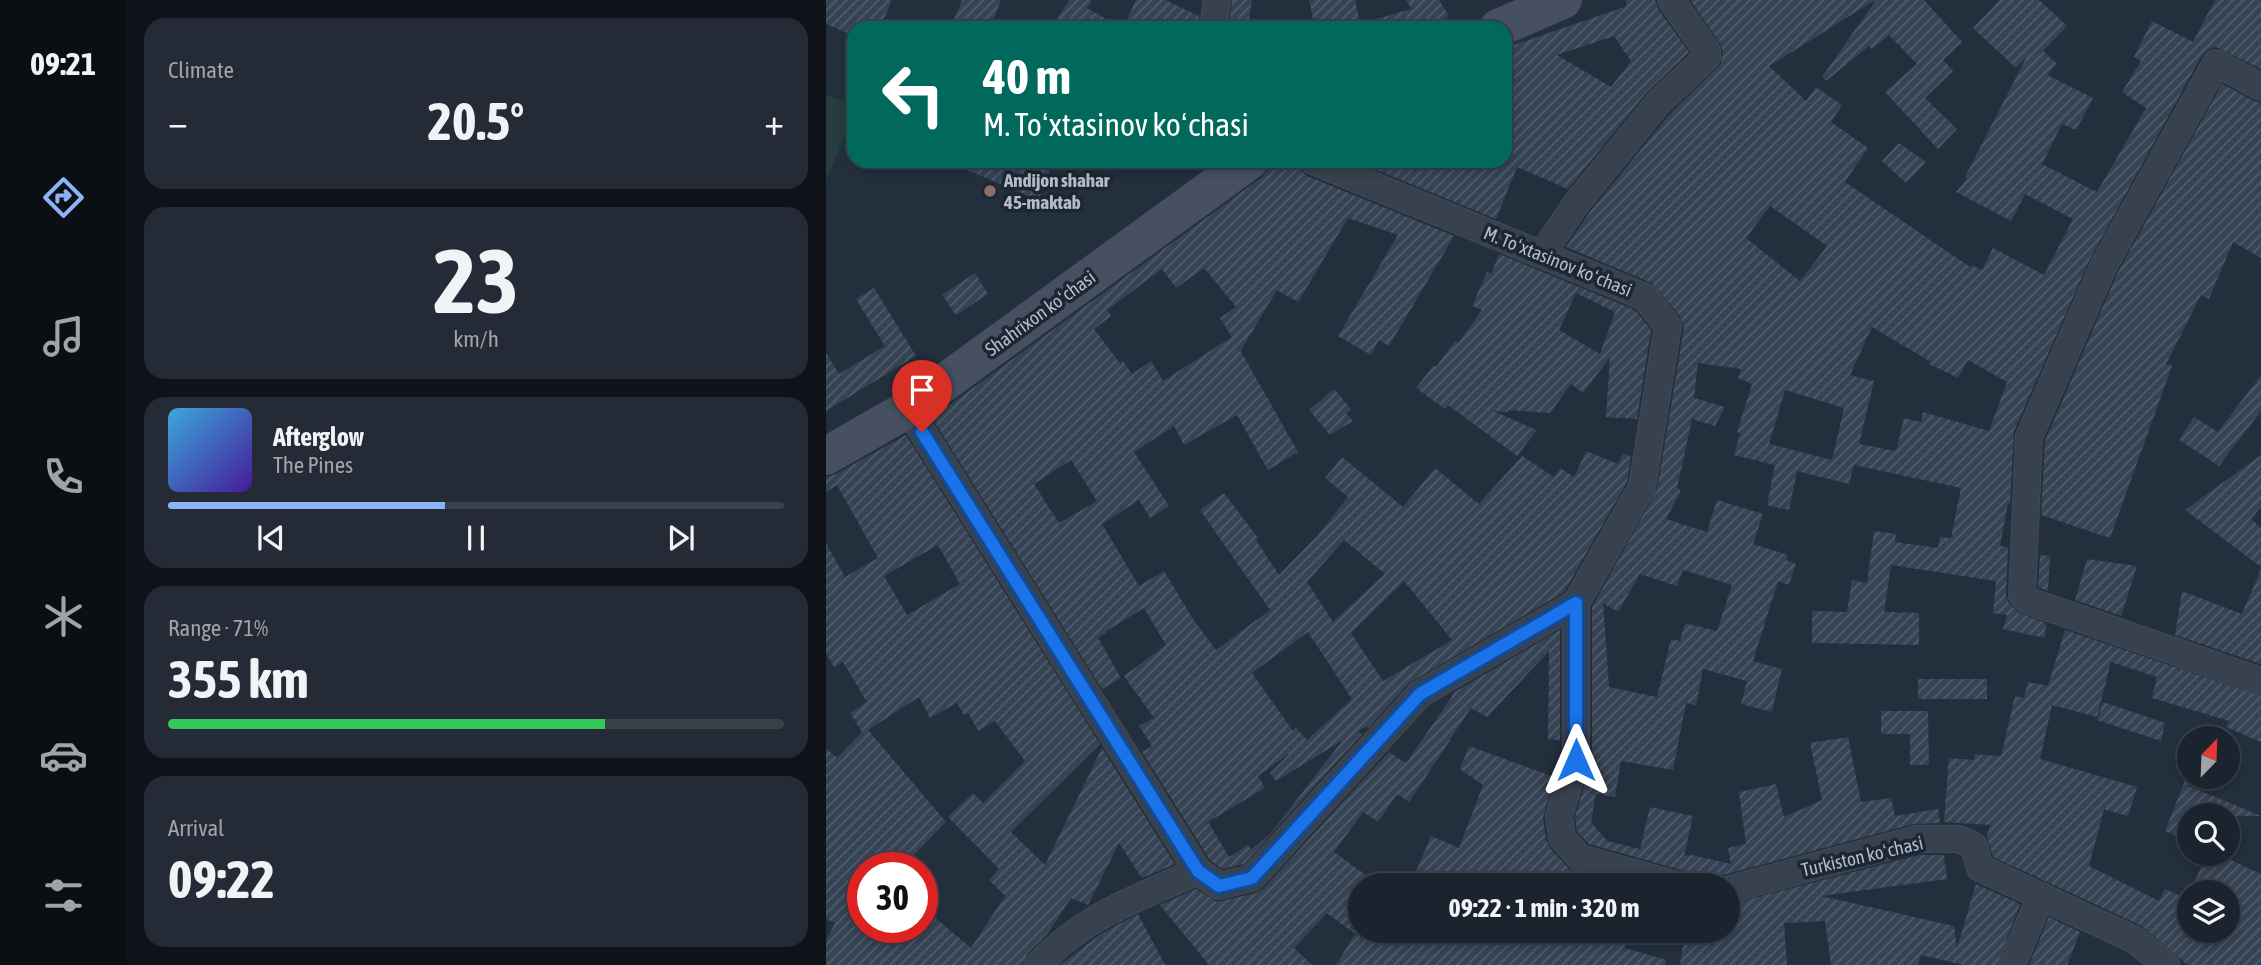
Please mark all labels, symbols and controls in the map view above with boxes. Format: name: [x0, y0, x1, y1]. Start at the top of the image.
text: 09:21: [30, 45, 96, 82]
text: 40 m: [983, 48, 1071, 104]
icon: left: [868, 49, 959, 140]
text: Climate: [168, 57, 234, 83]
text: 20.5°: [428, 91, 524, 151]
text: −: [168, 100, 188, 143]
text: +: [764, 100, 784, 143]
text: M. Toʻxtasinov koʻchasi: [983, 106, 1249, 143]
place label: Andijon shahar 45-maktab: [1003, 169, 1110, 213]
icon: directions: [39, 173, 88, 222]
marker: Andijon shahar 45-maktab: [982, 183, 998, 199]
street label: M. Toʻxtasinov koʻchasi: [1481, 221, 1635, 301]
text: 23: [433, 228, 519, 332]
street label: Shahrixon koʻchasi: [981, 266, 1099, 360]
icon: music: [39, 312, 88, 361]
text: km/h: [453, 326, 499, 352]
pin: [892, 360, 952, 432]
icon: arrive: [903, 371, 941, 409]
text: Afterglow: [273, 422, 364, 452]
icon: phone: [39, 452, 88, 501]
text: The Pines: [273, 452, 353, 478]
icon: previous: [252, 519, 290, 557]
icon: pause: [457, 519, 495, 557]
icon: next: [662, 519, 700, 557]
icon: climate: [39, 592, 88, 641]
text: Range · 71%: [168, 615, 268, 641]
text: 355 km: [168, 649, 309, 709]
position arrow: [1539, 723, 1613, 797]
north arrow: [2177, 726, 2240, 789]
map controls: [2177, 726, 2240, 943]
icon: car: [39, 731, 88, 780]
button: search: [2177, 803, 2240, 866]
text: Arrival: [168, 815, 224, 841]
street label: Turkiston koʻchasi: [1799, 831, 1925, 881]
text: 09:22: [168, 849, 275, 909]
speed limit sign: 30: [847, 852, 938, 943]
icon: filters: [39, 871, 88, 920]
button: layers: [2177, 880, 2240, 943]
text: 09:22 · 1 min · 320 m: [1449, 893, 1639, 923]

